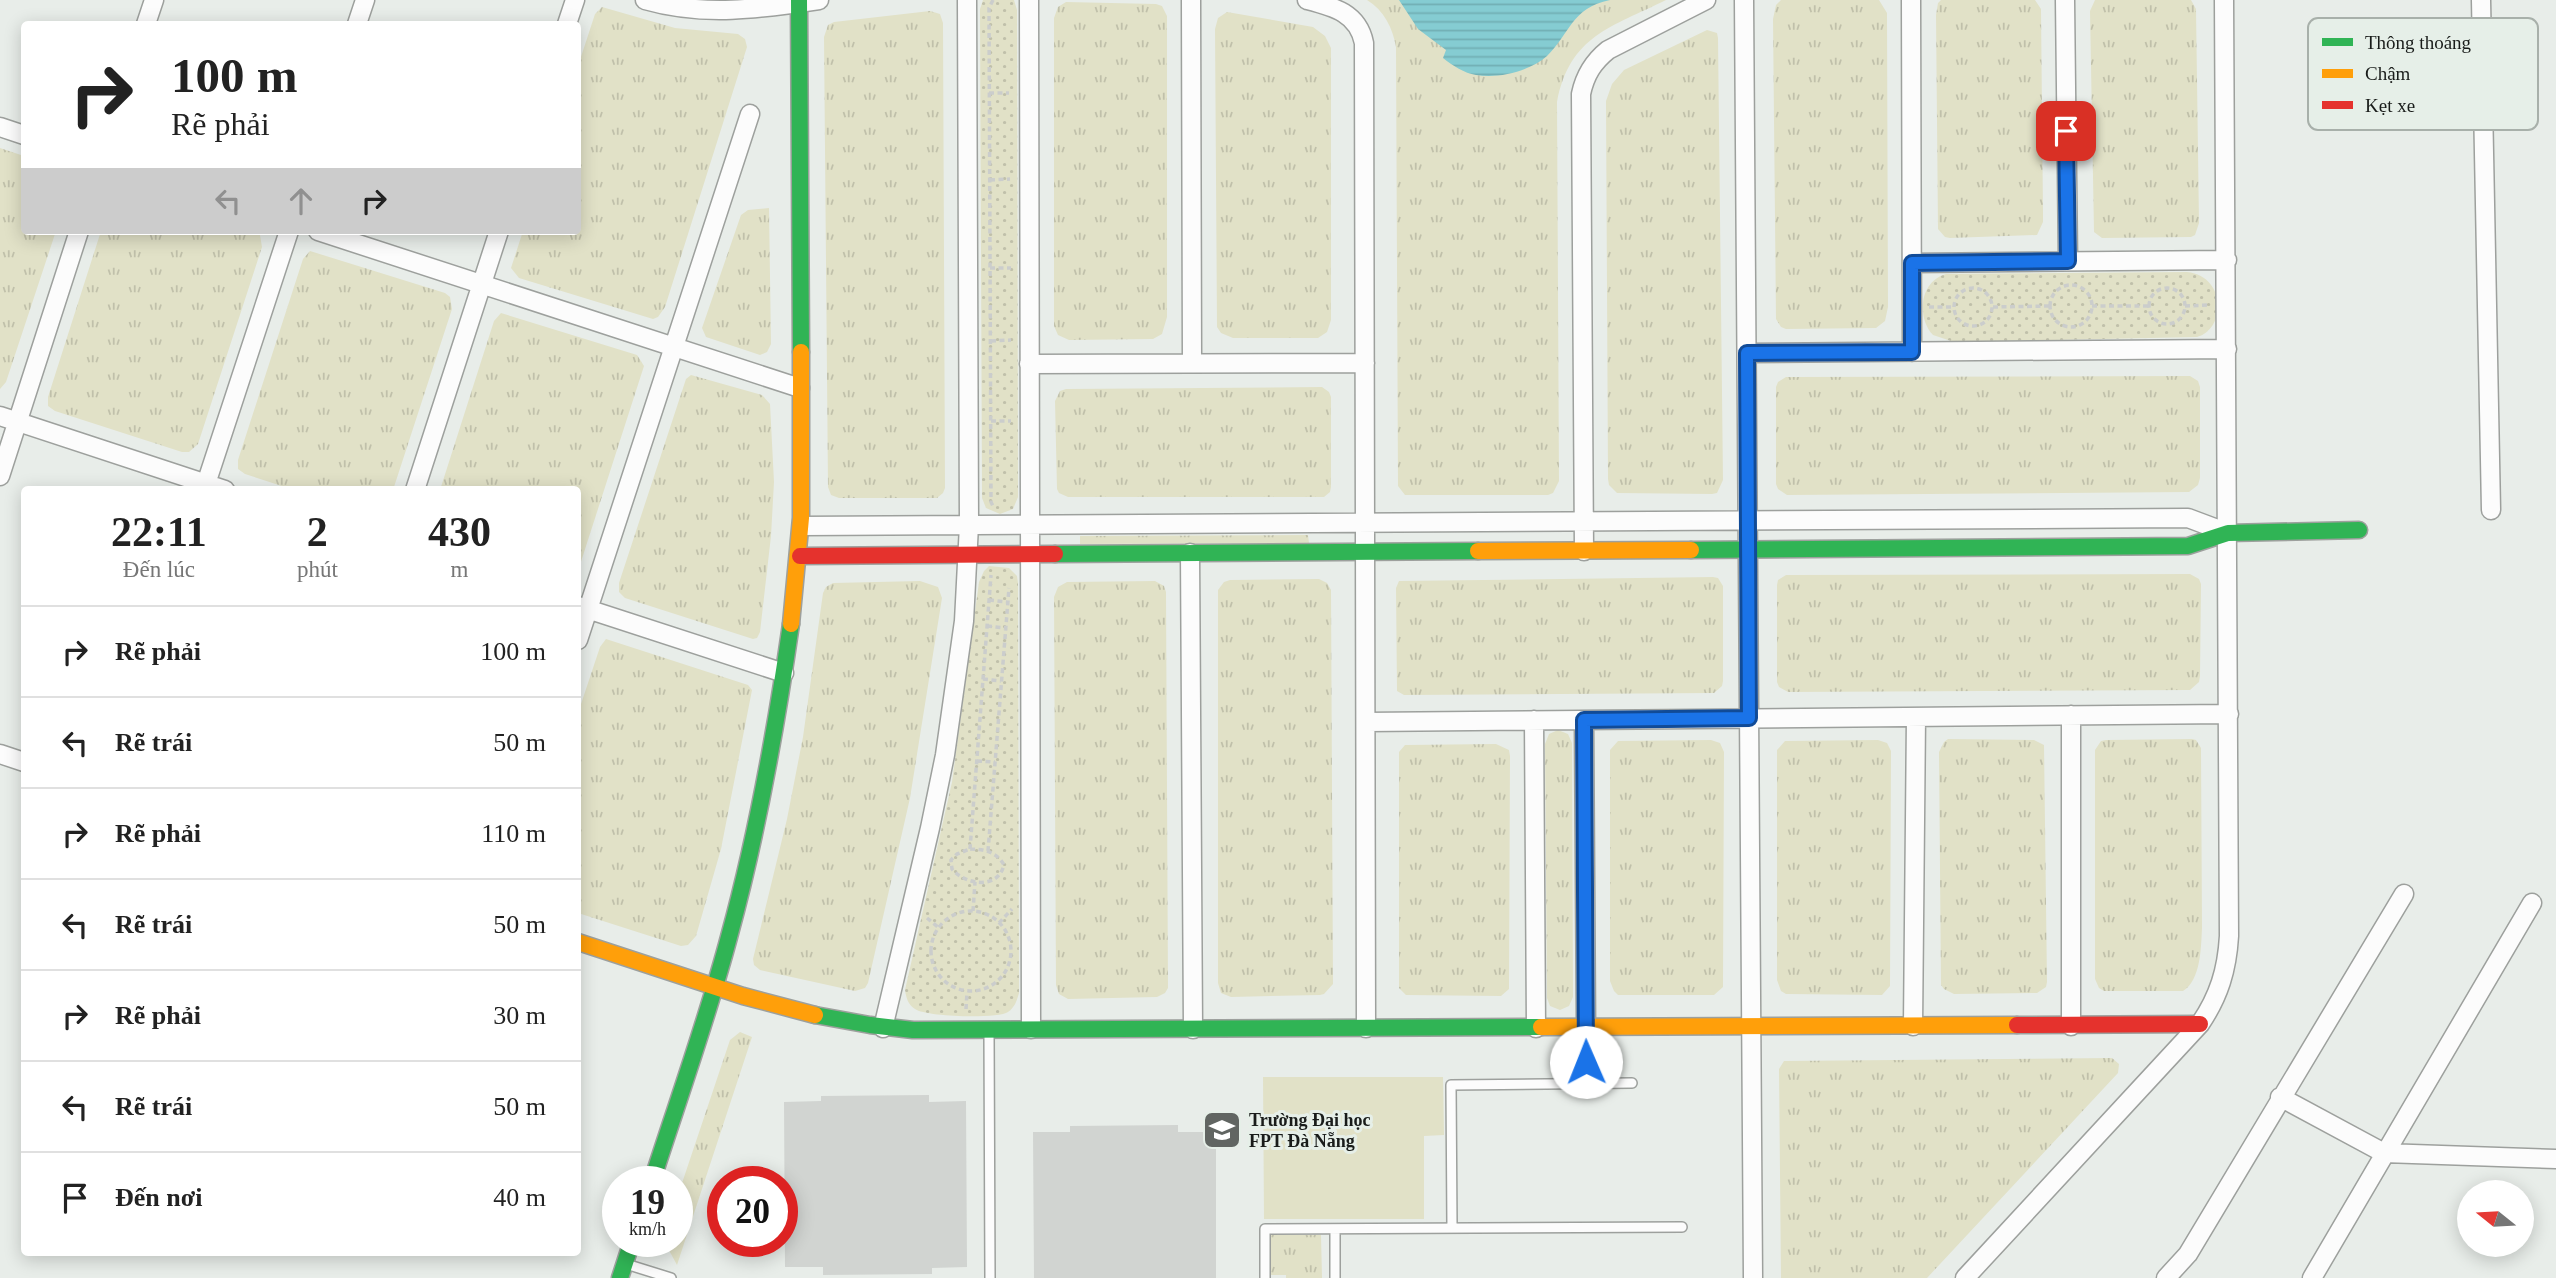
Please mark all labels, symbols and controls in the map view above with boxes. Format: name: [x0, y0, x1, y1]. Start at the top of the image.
legend: [2308, 18, 2538, 130]
text: Thông thoáng: [2365, 32, 2472, 53]
text: 100 m: [171, 48, 298, 103]
icon: right: [56, 49, 147, 140]
text: Chậm: [2365, 63, 2411, 84]
text: Kẹt xe: [2365, 95, 2415, 116]
pin: [2036, 101, 2096, 161]
text: Rẽ phải: [171, 106, 270, 142]
icon: arrive: [2047, 112, 2085, 150]
icon: left: [209, 182, 247, 220]
icon: ahead: [282, 182, 320, 220]
icon: right: [355, 182, 393, 220]
text: 22:11: [111, 509, 207, 555]
text: 2: [307, 509, 328, 555]
text: 430: [428, 509, 491, 555]
text: Đến lúc: [123, 557, 195, 582]
text: phút: [297, 557, 338, 582]
text: m: [450, 557, 468, 582]
icon: right: [56, 633, 94, 671]
text: Rẽ phải: [115, 637, 201, 666]
text: 100 m: [480, 637, 546, 666]
icon: left: [56, 724, 94, 762]
text: Rẽ trái: [115, 728, 192, 757]
text: 50 m: [493, 728, 546, 757]
icon: right: [56, 815, 94, 853]
text: Rẽ phải: [115, 819, 201, 848]
text: 110 m: [481, 819, 546, 848]
icon: left: [56, 906, 94, 944]
text: Rẽ trái: [115, 910, 192, 939]
text: 50 m: [493, 910, 546, 939]
icon: right: [56, 997, 94, 1035]
text: Rẽ phải: [115, 1001, 201, 1030]
text: 30 m: [493, 1001, 546, 1030]
position arrow: [1549, 1025, 1623, 1099]
icon: left: [56, 1088, 94, 1126]
text: Rẽ trái: [115, 1092, 192, 1121]
text: 50 m: [493, 1092, 546, 1121]
school or university icon: Trường Đại học FPT Đà Nẵng: [1201, 1109, 1243, 1151]
place label: Trường Đại học FPT Đà Nẵng: [1249, 1110, 1370, 1151]
speed limit sign: 20: [707, 1166, 798, 1257]
icon: arrive: [56, 1179, 94, 1217]
north arrow: [2457, 1180, 2534, 1256]
map controls: [2457, 1180, 2534, 1257]
text: Đến nơi: [115, 1183, 202, 1212]
text: 40 m: [493, 1183, 546, 1212]
text: 19: [630, 1183, 665, 1222]
text: km/h: [629, 1219, 666, 1239]

